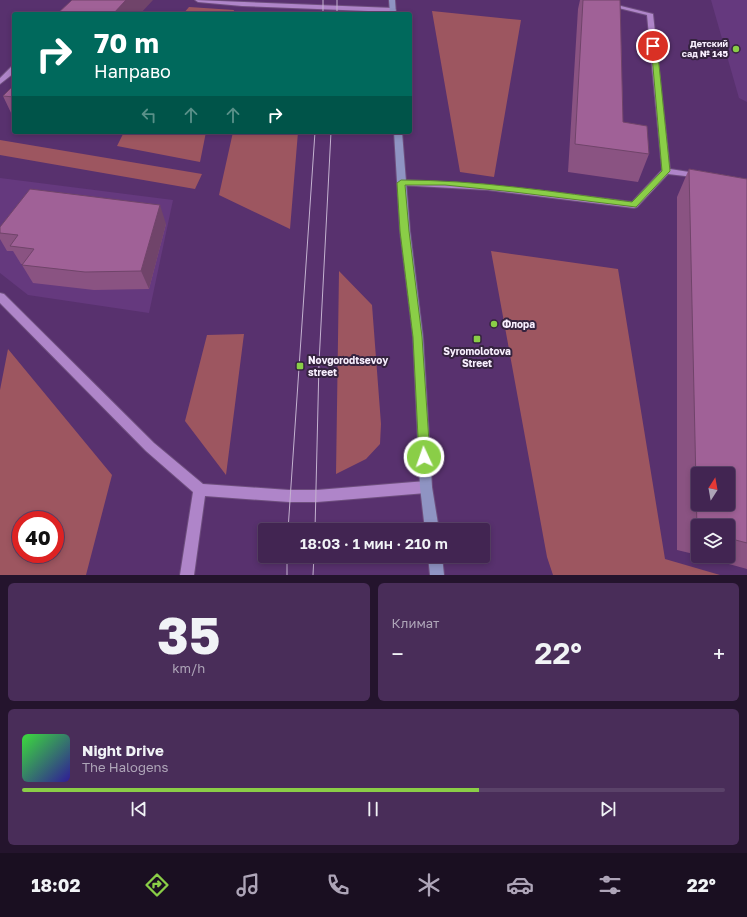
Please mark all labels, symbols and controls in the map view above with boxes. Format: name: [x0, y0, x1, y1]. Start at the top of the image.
text: 70 m: [94, 26, 159, 59]
icon: right: [28, 28, 80, 80]
pin: [636, 29, 670, 63]
icon: arrive: [642, 35, 664, 57]
place label: Детский сад № 145: [682, 38, 729, 59]
marker: Детский сад № 145: [731, 44, 741, 54]
text: Направо: [94, 60, 171, 82]
icon: left: [138, 104, 160, 126]
icon: ahead: [180, 104, 202, 126]
icon: ahead: [222, 104, 244, 126]
icon: right: [264, 104, 286, 126]
place label: Флора: [502, 318, 535, 330]
marker: Флора: [489, 319, 499, 329]
marker: Syromolotova Street: [472, 334, 482, 344]
place label: Syromolotova Street: [443, 345, 511, 369]
place label: Novgorodtsevoy street: [308, 354, 388, 378]
marker: Novgorodtsevoy street: [295, 361, 305, 371]
position arrow: [403, 436, 445, 478]
north arrow: [691, 467, 735, 511]
map controls: [691, 467, 735, 563]
speed limit sign: 40: [12, 511, 64, 563]
button: layers: [691, 519, 735, 563]
text: 18:03 · 1 мин · 210 m: [300, 534, 448, 552]
text: 35: [157, 603, 220, 665]
text: Климат: [392, 615, 439, 631]
text: 22°: [534, 635, 582, 671]
text: −: [392, 640, 404, 667]
text: +: [713, 640, 725, 667]
text: km/h: [172, 660, 205, 676]
text: Night Drive: [82, 741, 164, 759]
text: The Halogens: [82, 759, 168, 775]
icon: previous: [128, 798, 150, 820]
icon: pause: [362, 798, 384, 820]
icon: next: [597, 798, 619, 820]
icon: directions: [143, 871, 171, 899]
icon: music: [234, 871, 262, 899]
icon: phone: [324, 871, 352, 899]
icon: climate: [415, 871, 443, 899]
icon: car: [506, 871, 534, 899]
icon: filters: [596, 871, 624, 899]
text: 18:02: [31, 874, 81, 896]
text: 22°: [687, 874, 716, 896]

